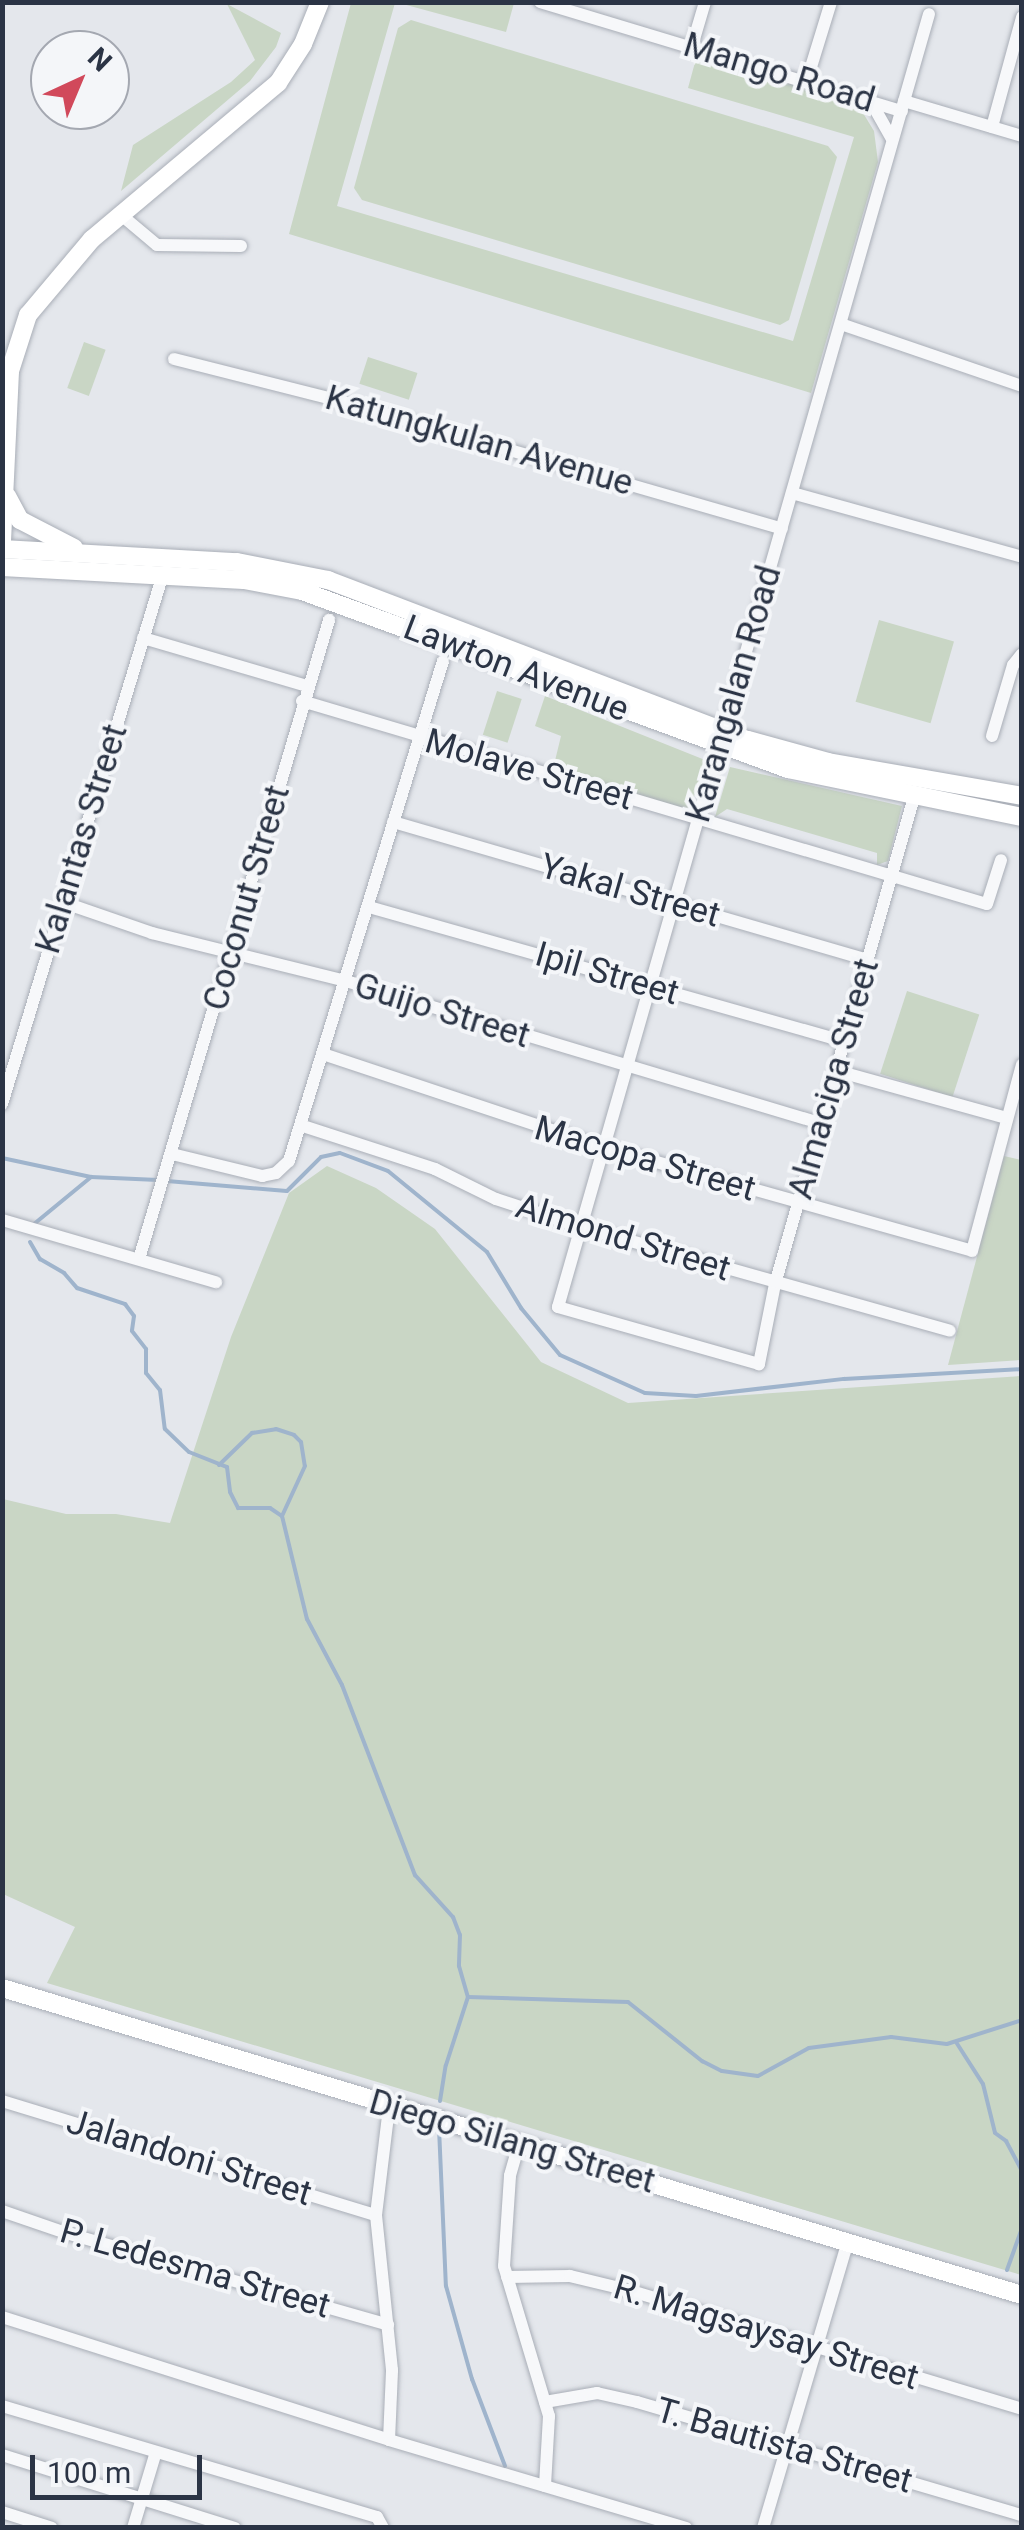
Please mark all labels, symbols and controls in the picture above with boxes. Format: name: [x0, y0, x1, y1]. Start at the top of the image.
street label: Mango Road: [678, 24, 880, 122]
north arrow: [30, 30, 130, 130]
text: N: [81, 41, 118, 78]
street label: Katungkulan Avenue: [320, 377, 638, 505]
street label: Karangalan Road: [677, 561, 791, 827]
street label: Lawton Avenue: [398, 607, 634, 731]
street label: Kalantas Street: [27, 719, 137, 959]
street label: Molave Street: [420, 720, 638, 820]
street label: Coconut Street: [195, 781, 299, 1015]
street label: Yakal Street: [535, 845, 725, 937]
street label: Ipil Street: [530, 934, 684, 1014]
street label: Almaciga Street: [780, 954, 888, 1204]
street label: Guijo Street: [349, 964, 535, 1058]
street label: Macopa Street: [530, 1107, 760, 1211]
street label: Almond Street: [511, 1185, 735, 1291]
street label: Diego Silang Street: [364, 2081, 660, 2203]
street label: Jalandoni Street: [62, 2101, 316, 2215]
street label: P. Ledesma Street: [55, 2210, 335, 2328]
street label: R. Magsaysay Street: [608, 2267, 924, 2399]
street label: T. Bautista Street: [651, 2389, 917, 2503]
scale bar: [35, 2435, 208, 2497]
text: 100 m: [47, 2455, 131, 2490]

